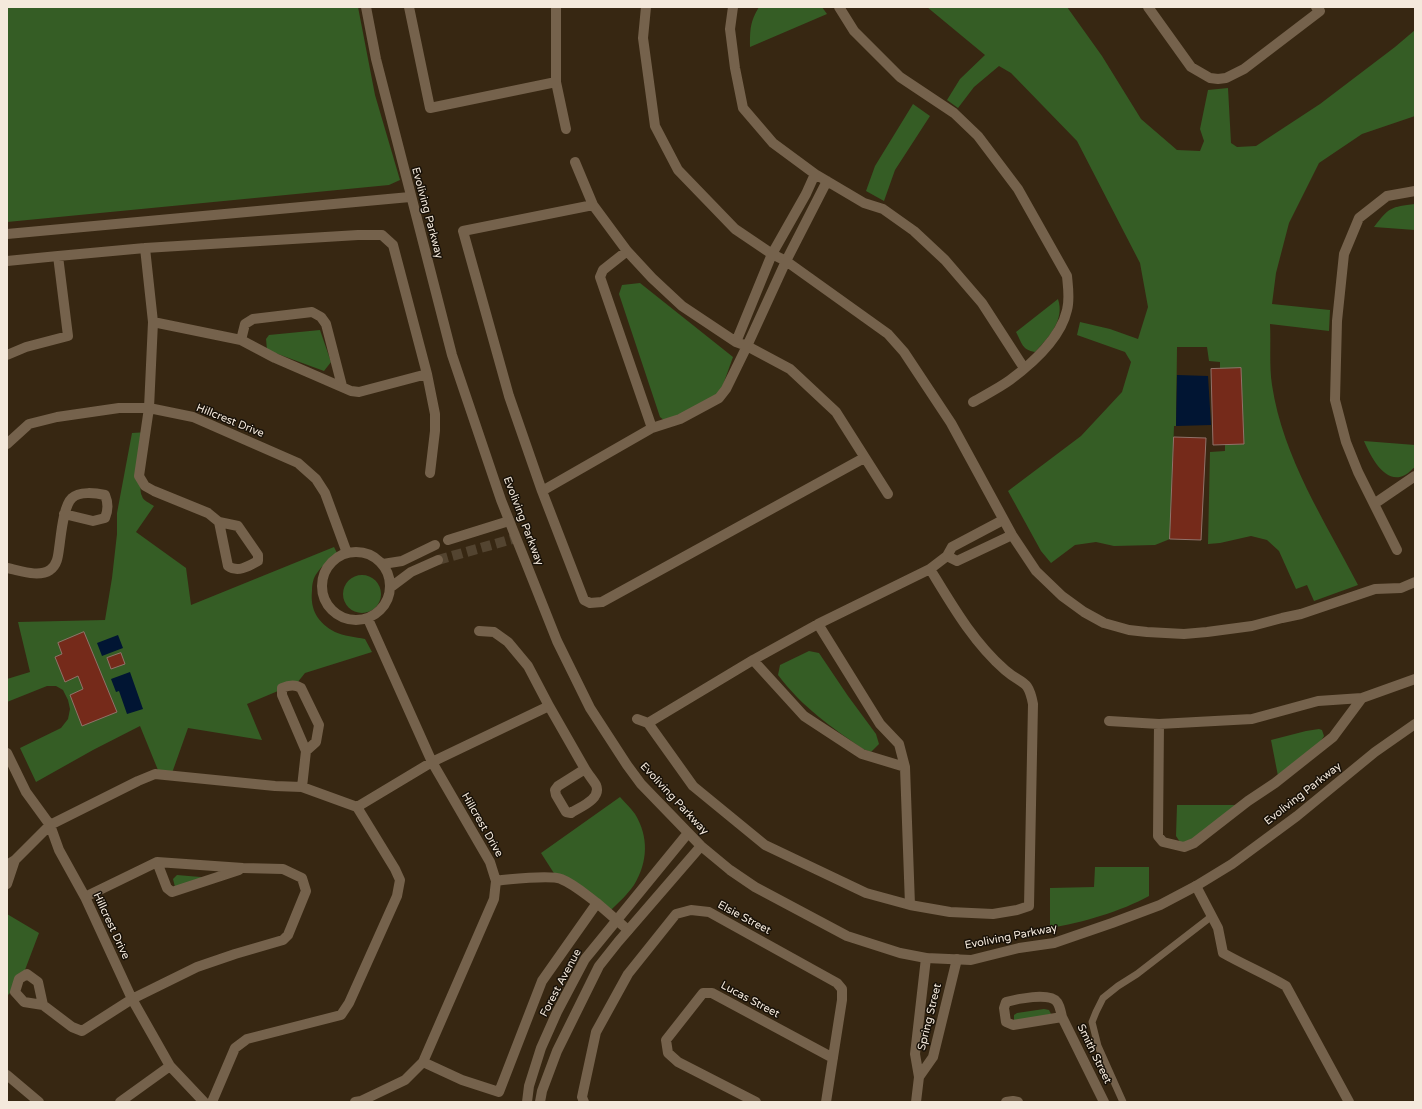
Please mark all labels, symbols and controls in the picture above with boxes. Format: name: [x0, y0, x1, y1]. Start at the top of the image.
street label: Evoliving Parkway: [408, 166, 446, 260]
street label: Hillcrest Drive: [194, 401, 266, 441]
street label: Evoliving Parkway: [500, 475, 546, 567]
street label: Evoliving Parkway: [637, 760, 711, 838]
street label: Evoliving Parkway: [1262, 760, 1344, 828]
street label: Hillcrest Drive: [458, 791, 506, 859]
street label: Hillcrest Drive: [90, 891, 132, 961]
street label: Elsie Street: [715, 898, 773, 938]
street label: Evoliving Parkway: [964, 922, 1058, 952]
street label: Forest Avenue: [538, 947, 584, 1019]
street label: Lucas Street: [718, 979, 782, 1021]
street label: Spring Street: [915, 982, 945, 1052]
street label: Smith Street: [1074, 1022, 1114, 1086]

